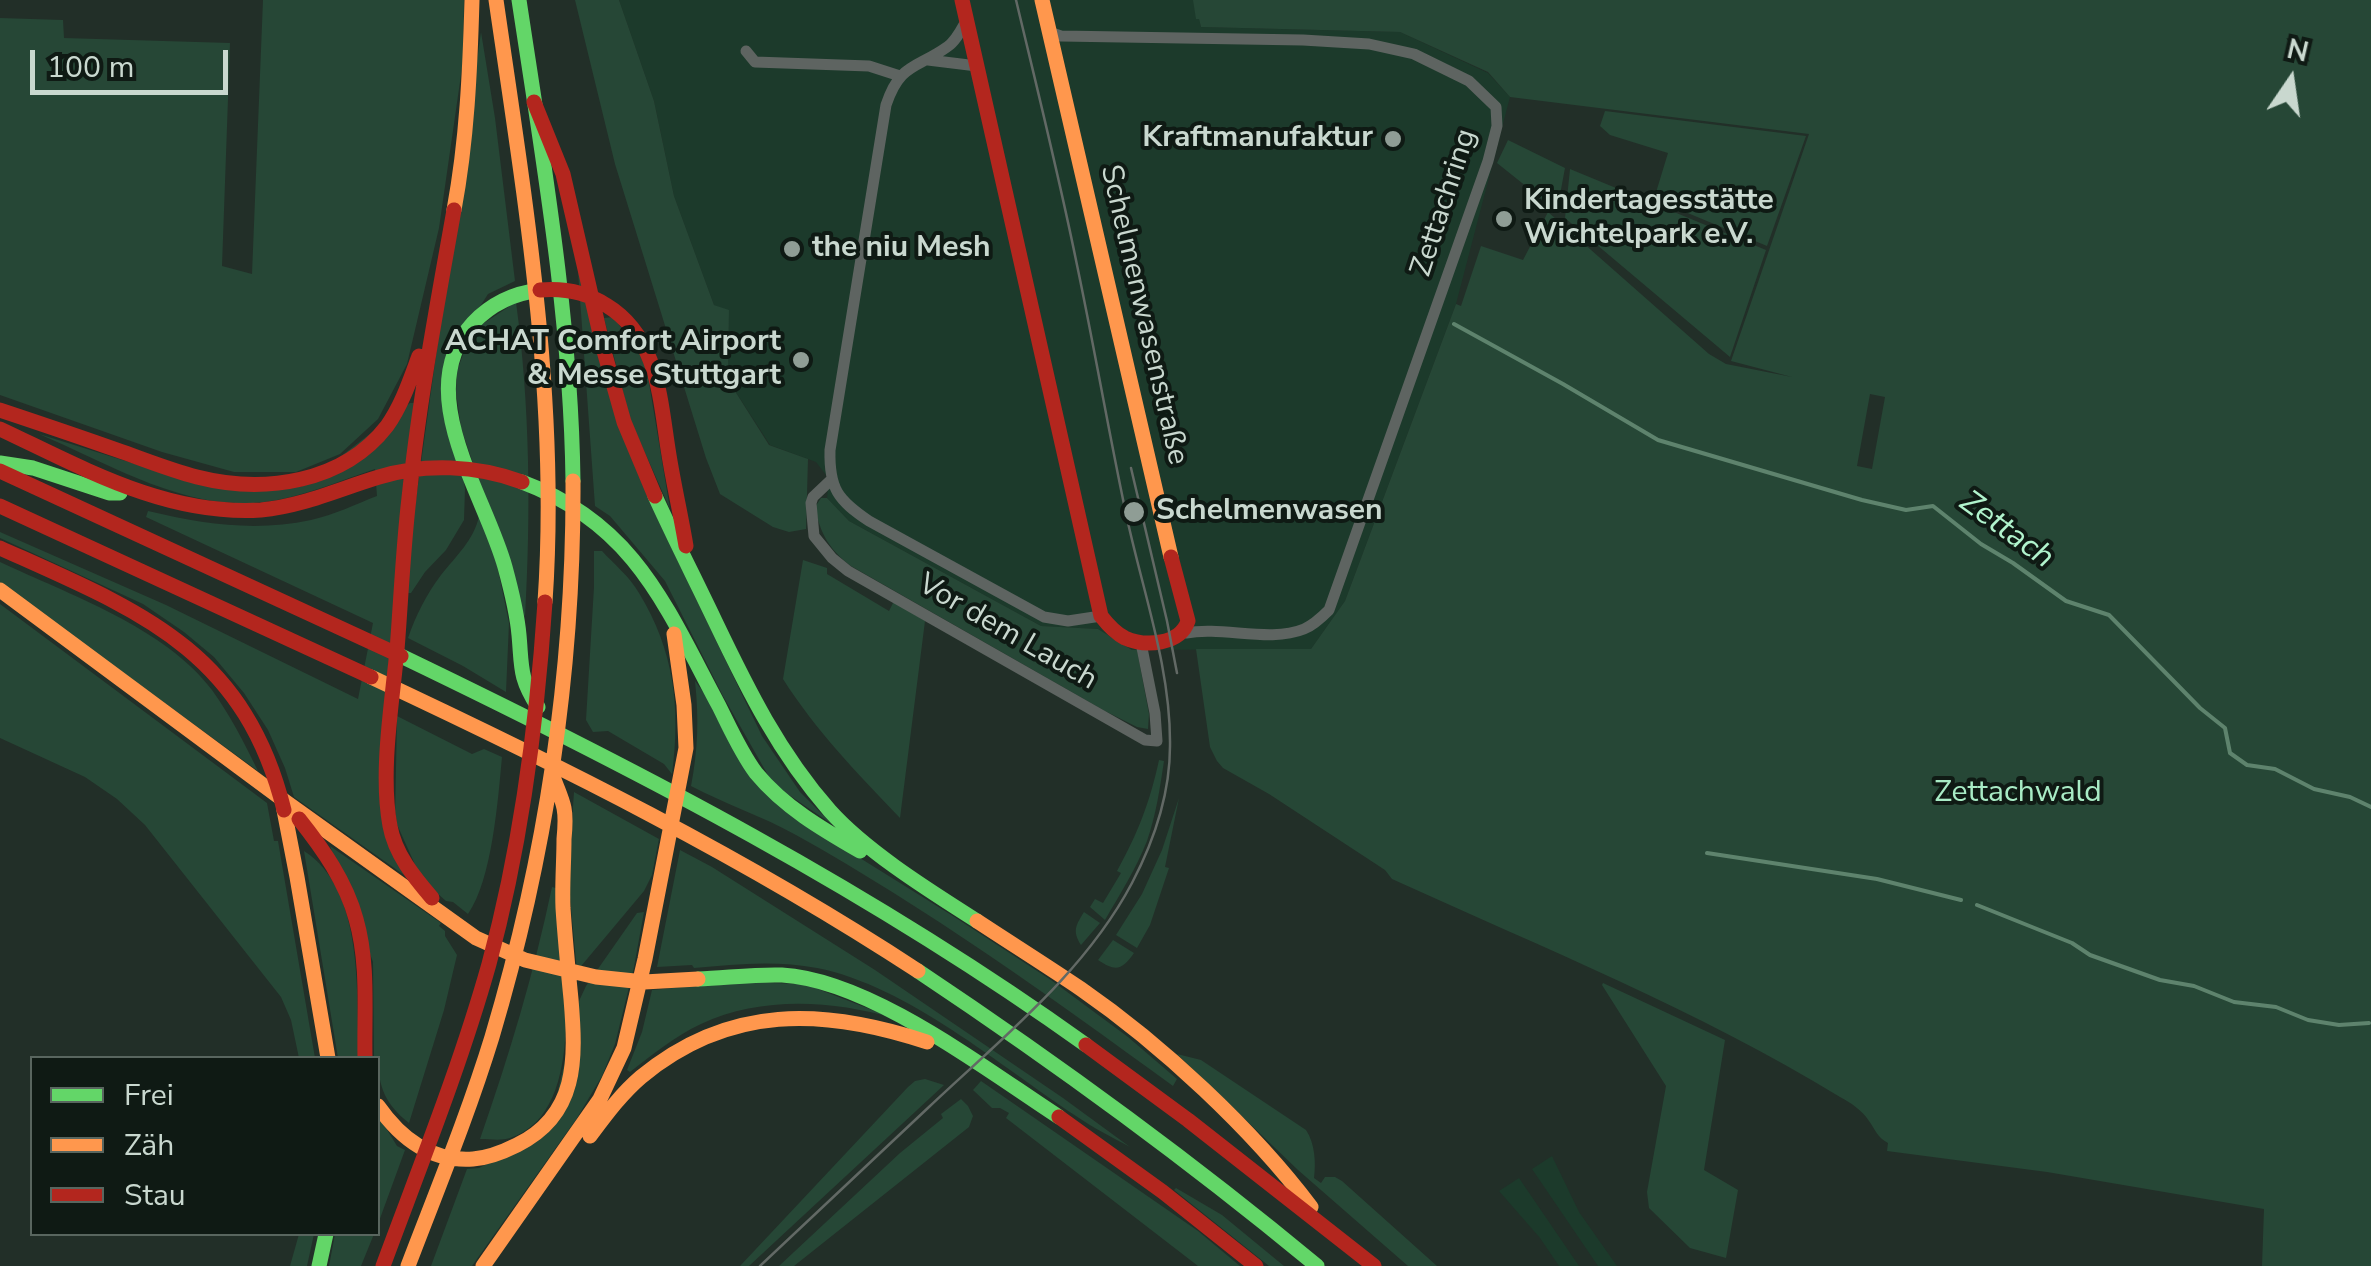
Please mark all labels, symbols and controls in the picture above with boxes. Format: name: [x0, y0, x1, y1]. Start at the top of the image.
scale bar: [35, 30, 232, 92]
north arrow: [2241, 30, 2341, 130]
text: N: [2283, 30, 2312, 72]
text: 100 m: [47, 47, 134, 88]
place label: Kraftmanufaktur: [1142, 121, 1373, 157]
street label: Zettachring: [1404, 125, 1486, 281]
marker: Kraftmanufaktur: [1382, 128, 1404, 150]
street label: Schelmenwasenstraße: [1091, 162, 1195, 468]
place label: Kindertagesstätte Wichtelpark e.V.: [1524, 184, 1774, 254]
marker: Kindertagesstätte Wichtelpark e.V.: [1493, 208, 1515, 230]
place label: the niu Mesh: [812, 231, 991, 267]
marker: the niu Mesh: [781, 238, 803, 260]
place label: ACHAT Comfort Airport & Messe Stuttgart: [445, 325, 781, 396]
marker: ACHAT Comfort Airport & Messe Stuttgart: [790, 349, 812, 371]
water label: Zettach: [1951, 484, 2061, 578]
place label: Schelmenwasen: [1156, 494, 1383, 530]
marker: Schelmenwasen: [1121, 499, 1147, 525]
street label: Vor dem Lauch: [911, 567, 1103, 699]
park label: Zettachwald: [1934, 776, 2102, 812]
legend: [30, 1056, 380, 1236]
text: Frei: [124, 1075, 174, 1116]
text: Zäh: [124, 1125, 174, 1166]
text: Stau: [124, 1175, 186, 1216]

